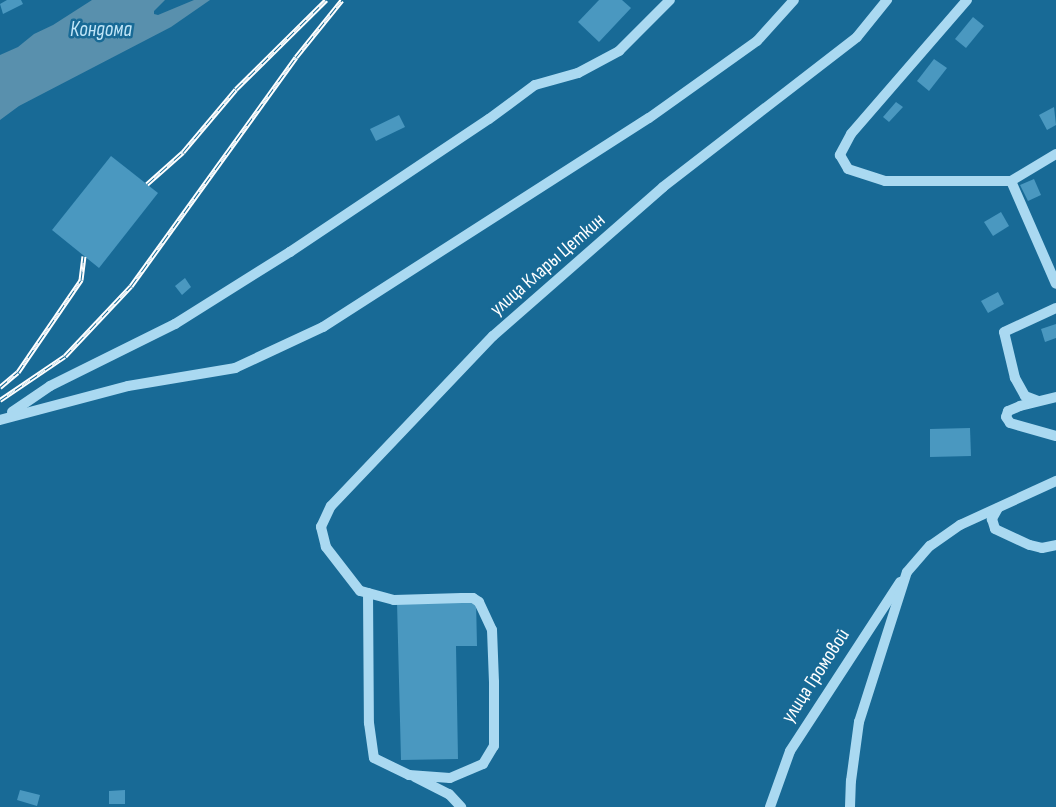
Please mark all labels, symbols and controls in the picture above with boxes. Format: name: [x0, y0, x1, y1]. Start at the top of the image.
water label: Кондома: [70, 17, 132, 43]
street label: улица Клары Цеткин: [486, 209, 610, 321]
street label: улица Громовой: [777, 624, 855, 728]

